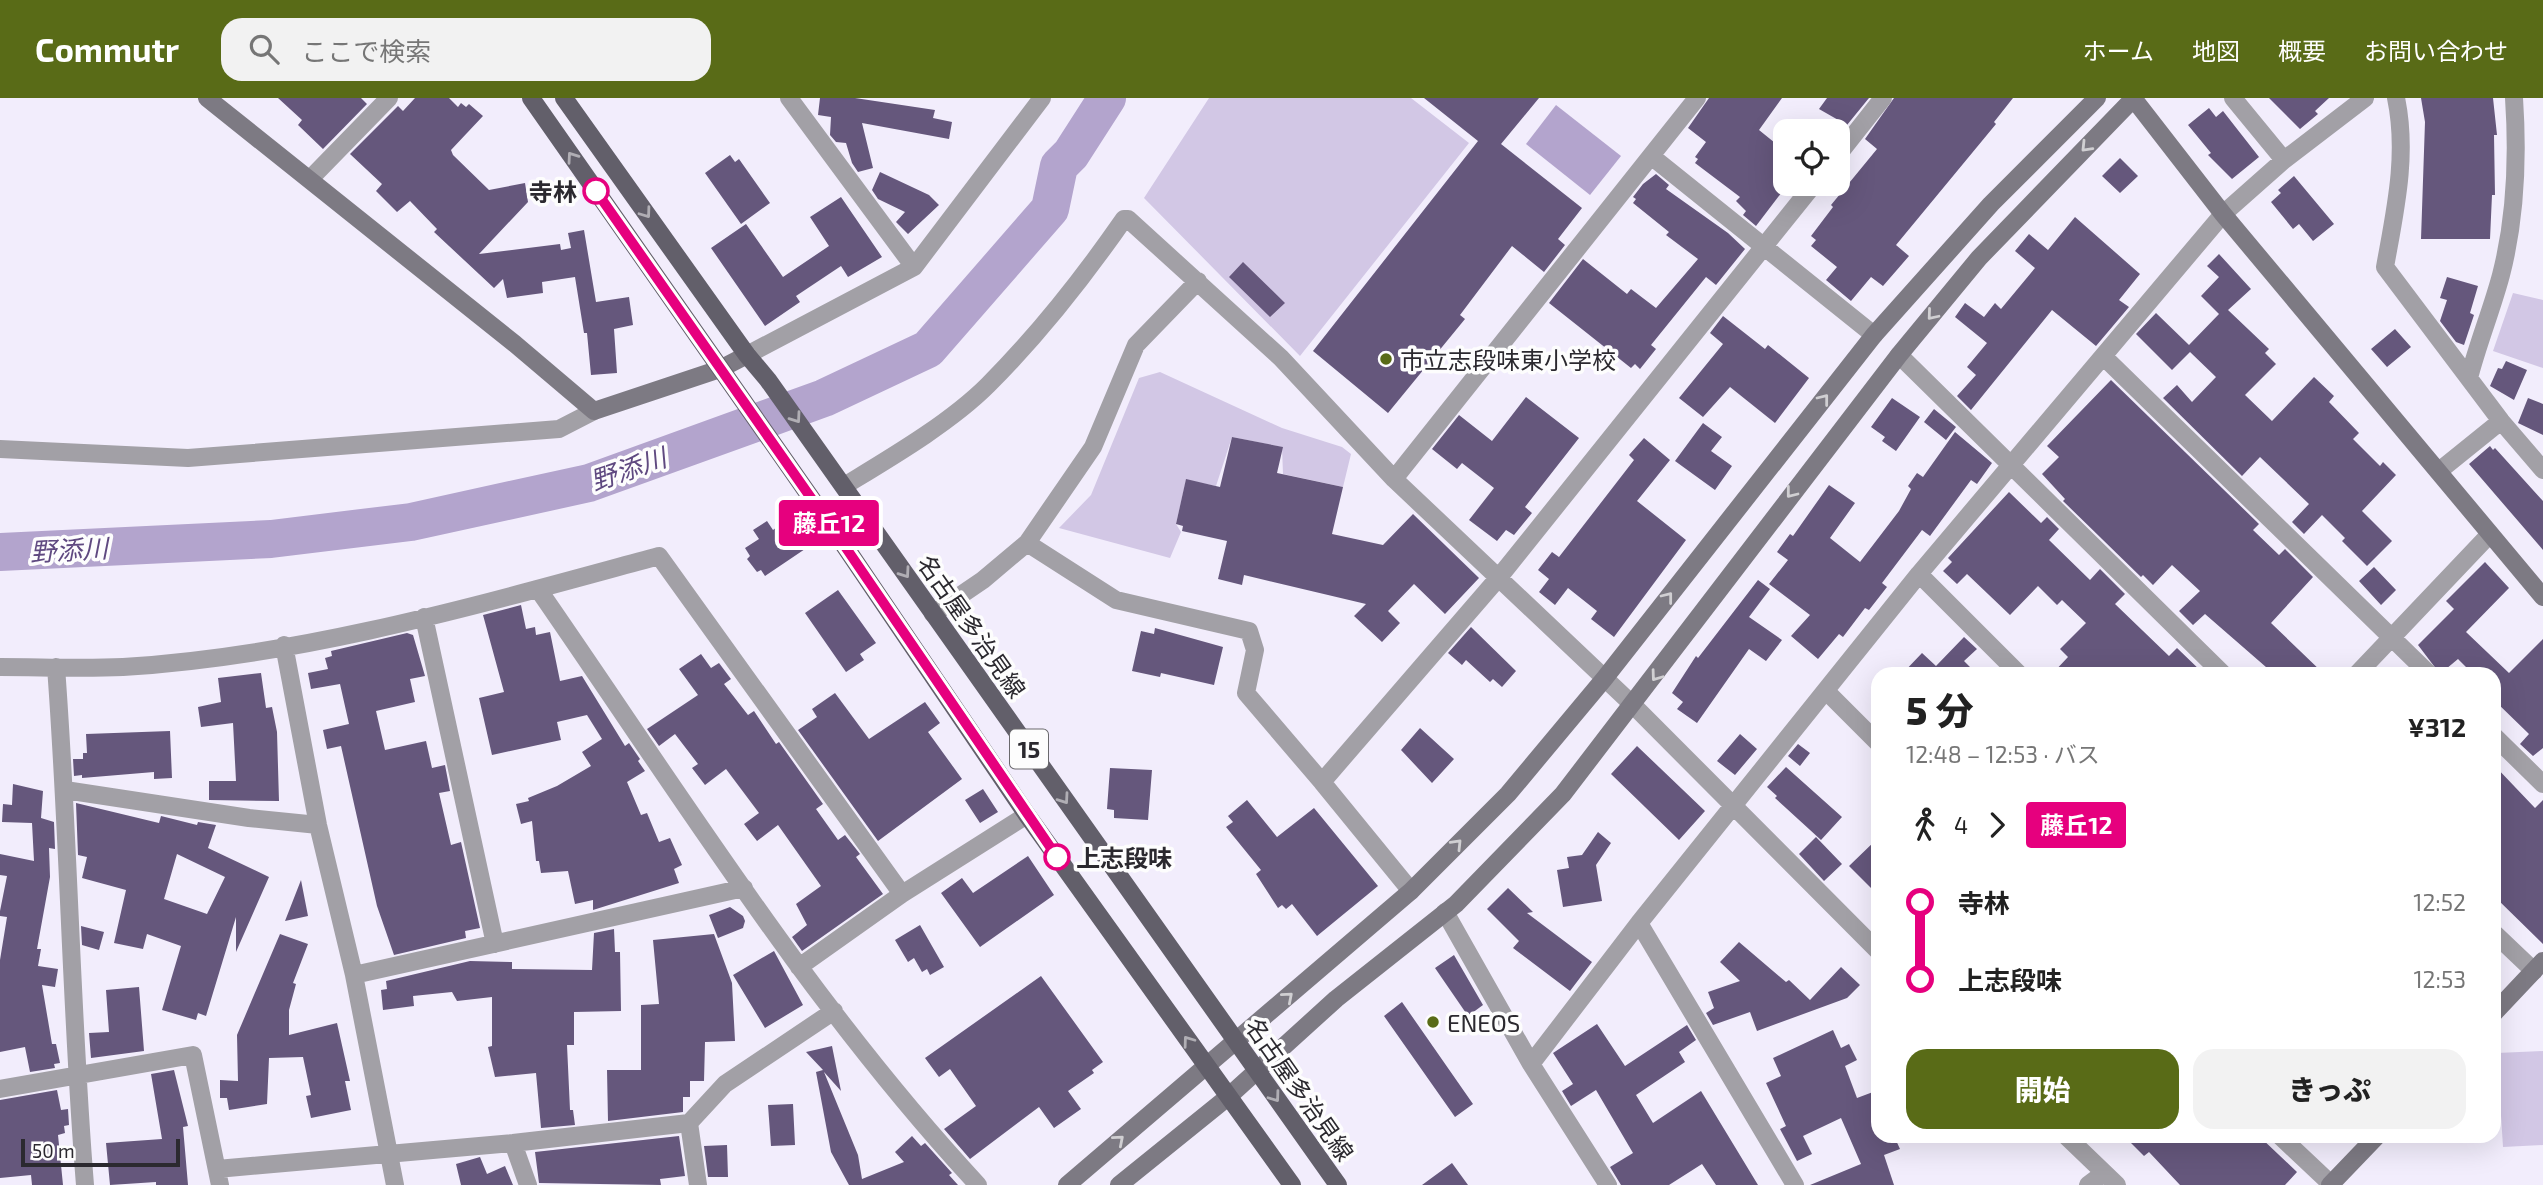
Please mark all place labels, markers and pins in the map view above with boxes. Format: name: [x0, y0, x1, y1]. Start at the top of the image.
place label: 寺林: [529, 177, 577, 206]
marker: 寺林: [583, 178, 609, 204]
place label: 市立志段味東小学校: [1400, 345, 1616, 374]
marker: 市立志段味東小学校: [1378, 351, 1394, 367]
place label: 上志段味: [1076, 843, 1172, 872]
marker: 上志段味: [1044, 844, 1070, 870]
place label: ENEOS: [1447, 1008, 1520, 1037]
marker: ENEOS: [1425, 1014, 1441, 1030]

